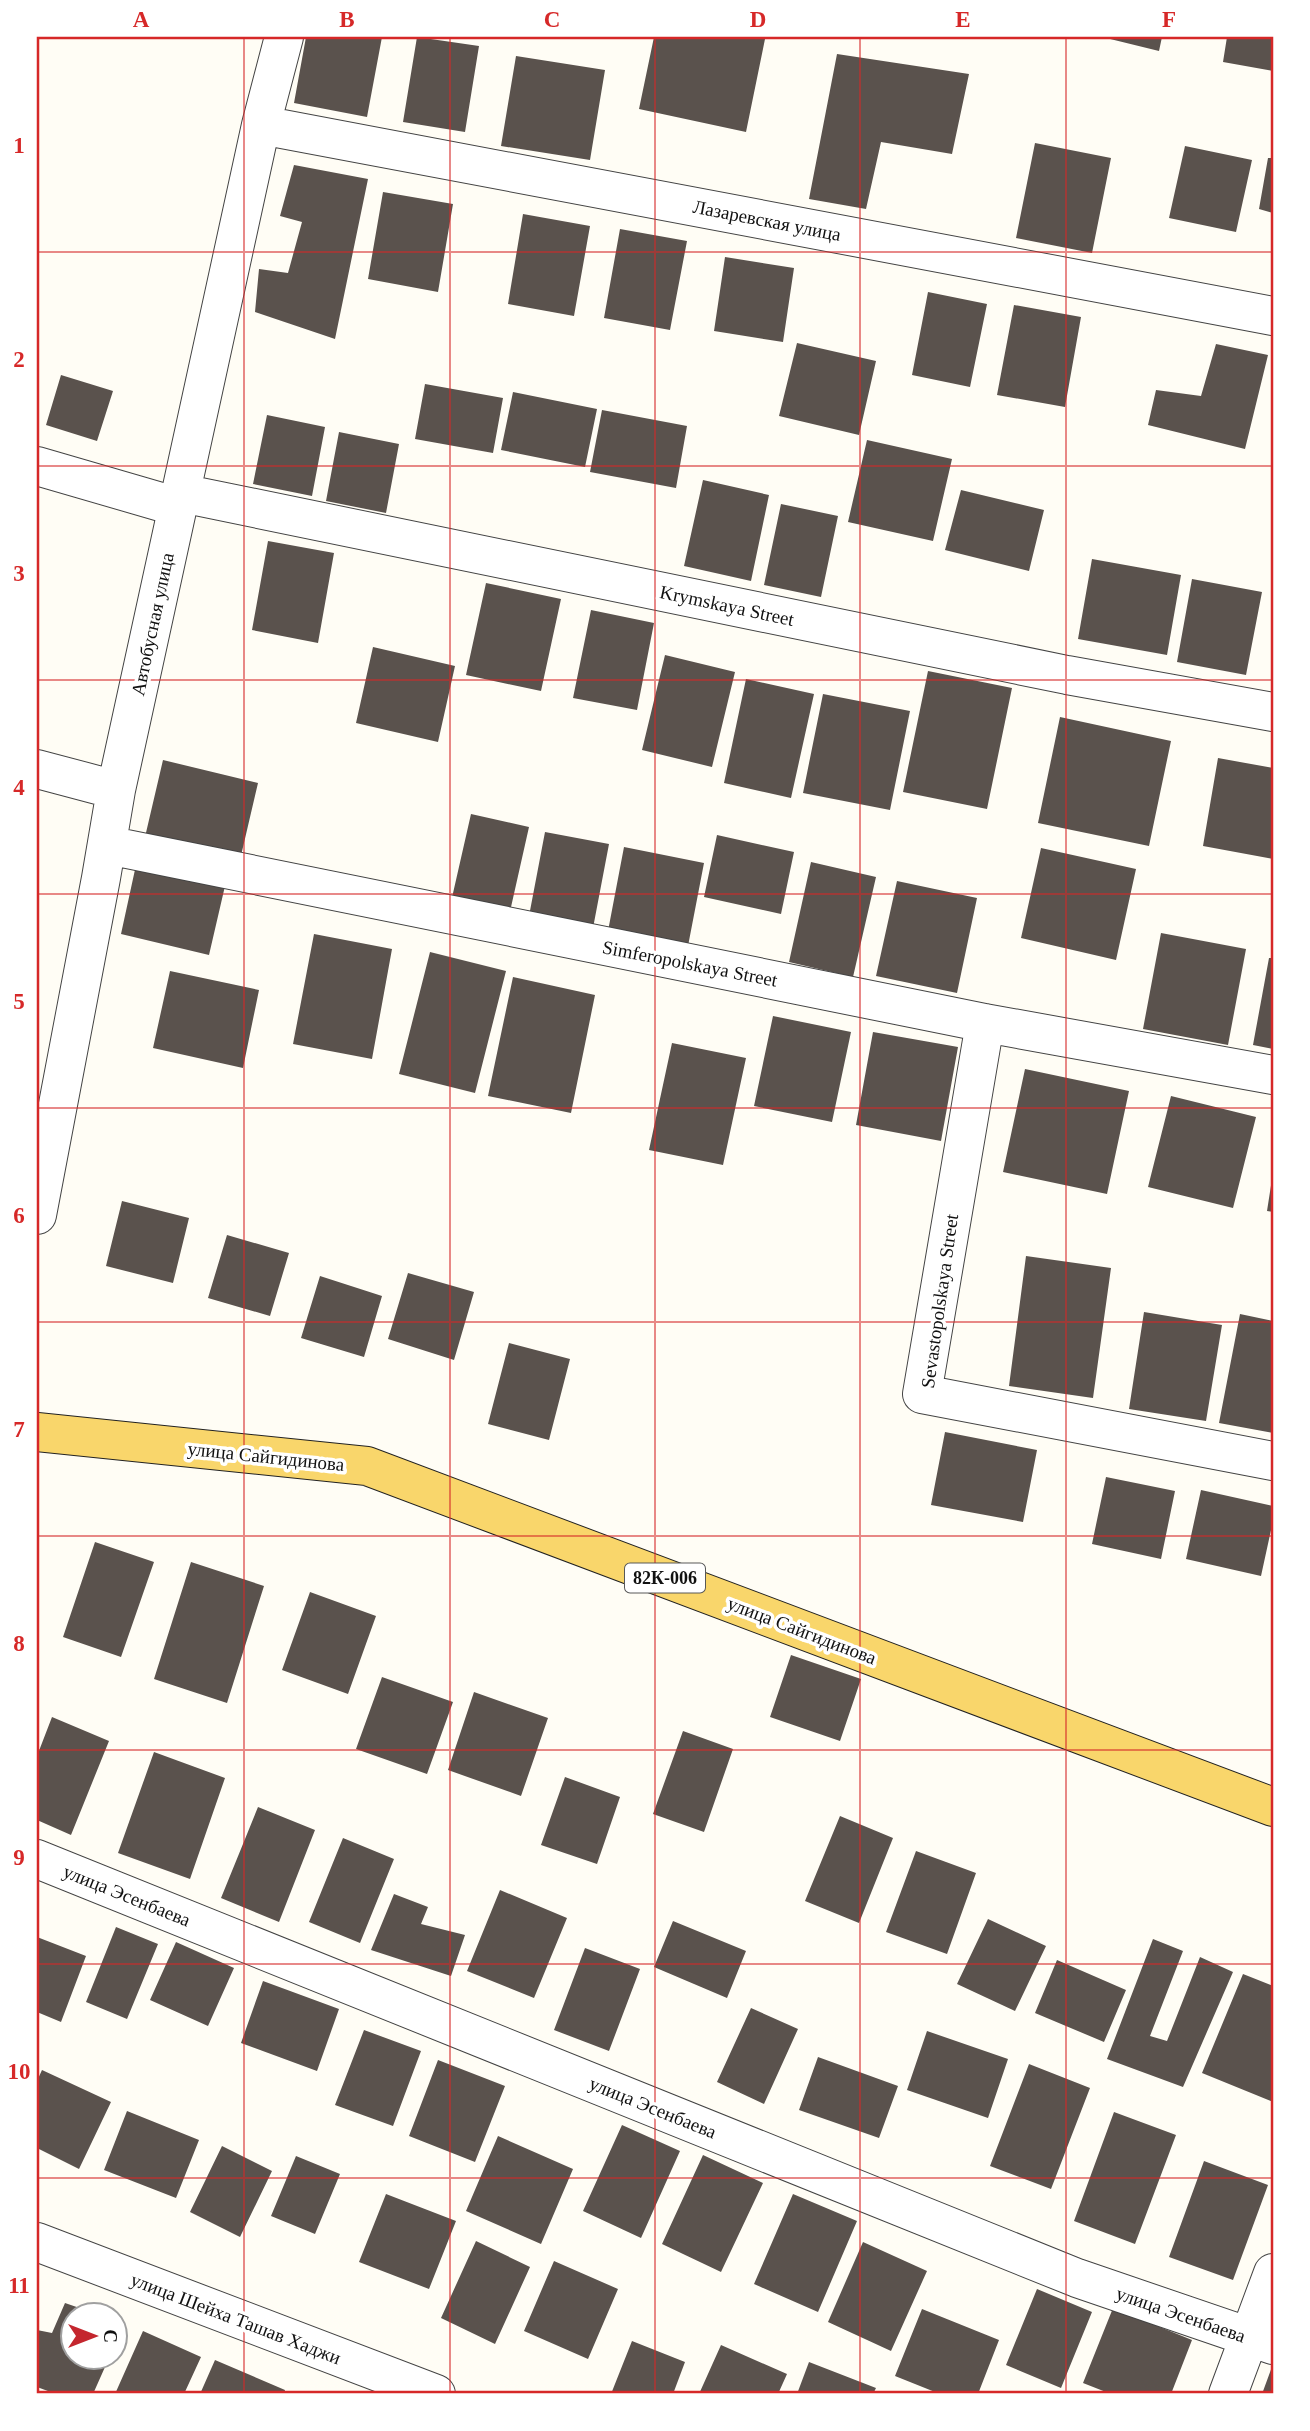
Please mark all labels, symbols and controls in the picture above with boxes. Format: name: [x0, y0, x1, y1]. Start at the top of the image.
text: A: [133, 7, 150, 32]
text: B: [339, 7, 355, 32]
text: C: [544, 7, 560, 32]
text: D: [750, 7, 766, 32]
text: E: [955, 7, 971, 32]
text: F: [1162, 7, 1176, 32]
text: 1: [13, 133, 25, 158]
street label: Лазаревская улица: [691, 196, 843, 245]
text: 2: [13, 347, 25, 372]
street label: Автобусная улица: [127, 550, 178, 698]
text: 3: [13, 561, 25, 586]
street label: Krymskaya Street: [658, 581, 797, 630]
text: 4: [13, 775, 25, 800]
street label: Simferopolskaya Street: [601, 936, 780, 991]
text: 5: [13, 989, 25, 1014]
text: 6: [13, 1203, 25, 1228]
street label: Sevastopolskaya Street: [917, 1212, 962, 1390]
text: 7: [13, 1417, 25, 1442]
street label: улица Сайгидинова: [187, 1438, 346, 1475]
road number: 82К-006: [625, 1563, 705, 1592]
street label: улица Сайгидинова: [725, 1592, 880, 1669]
text: 8: [13, 1631, 25, 1656]
text: 9: [13, 1845, 25, 1870]
street label: улица Эсенбаева: [60, 1860, 194, 1931]
text: 10: [8, 2059, 31, 2084]
street label: улица Эсенбаева: [586, 2072, 720, 2143]
street label: улица Шейха Ташав Хаджи: [128, 2269, 344, 2368]
text: 11: [8, 2273, 30, 2298]
street label: улица Эсенбаева: [1114, 2283, 1249, 2347]
north arrow: [60, 2302, 130, 2372]
text: С: [100, 2329, 121, 2343]

